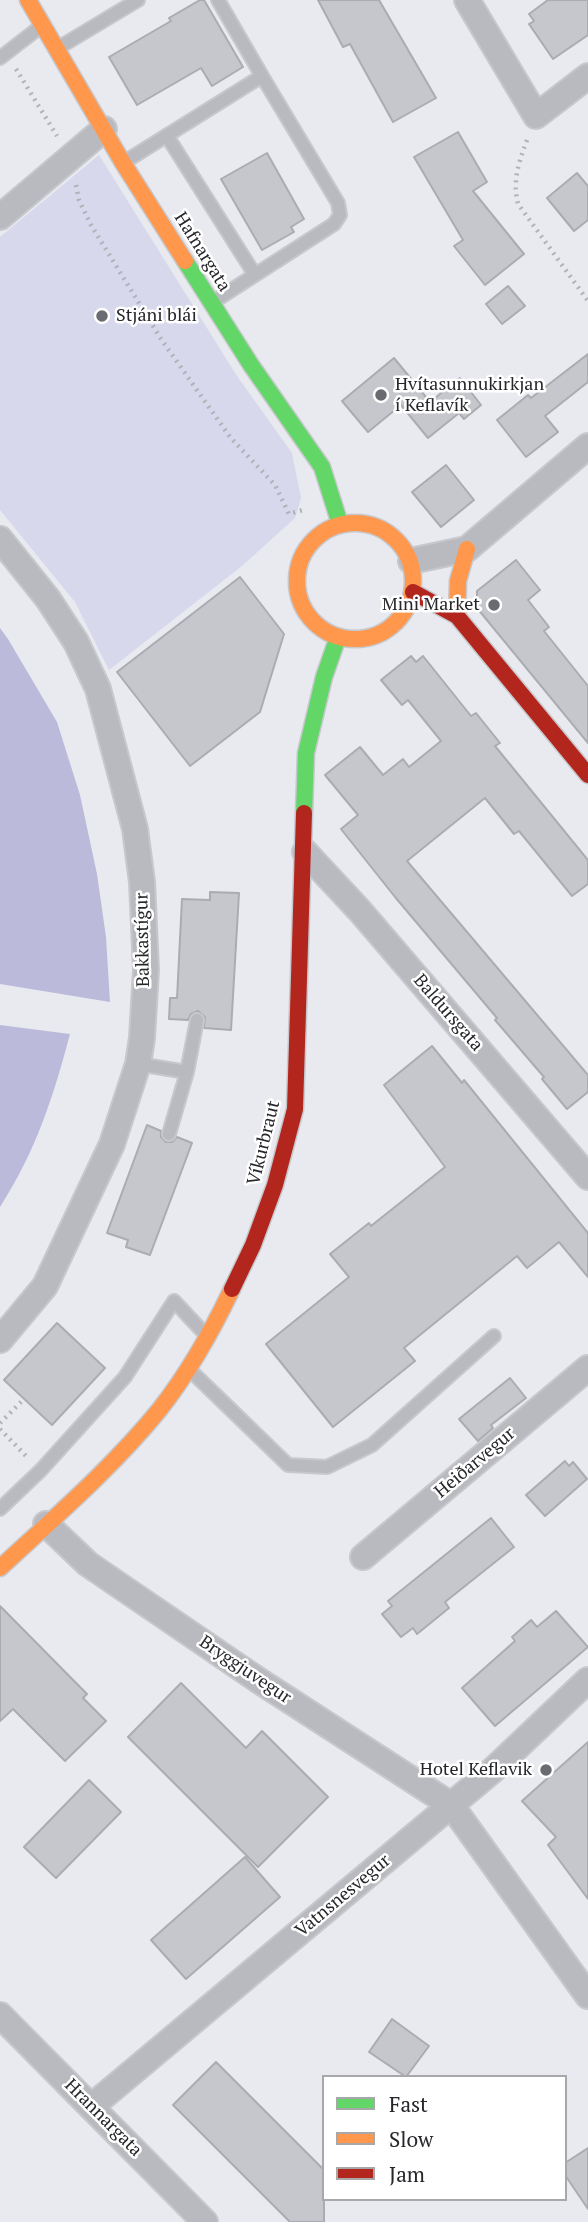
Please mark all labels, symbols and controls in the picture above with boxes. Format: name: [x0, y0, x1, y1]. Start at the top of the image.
street label: Hafnargata: [169, 208, 235, 296]
place label: Stjáni blái: [116, 305, 197, 327]
marker: Stjáni blái: [94, 308, 110, 324]
place label: Hvítasunnukirkjan í Keflavík: [395, 374, 544, 416]
marker: Hvítasunnukirkjan í Keflavík: [373, 387, 389, 403]
place label: Mini Market: [382, 594, 480, 616]
marker: Mini Market: [486, 597, 502, 613]
street label: Bakkastígur: [131, 893, 155, 987]
street label: Baldursgata: [409, 970, 487, 1056]
street label: Víkurbraut: [243, 1098, 285, 1188]
street label: Heiðarvegur: [430, 1423, 520, 1503]
street label: Bryggjuvegur: [195, 1631, 295, 1709]
place label: Hotel Keflavik: [420, 1759, 532, 1781]
marker: Hotel Keflavik: [538, 1762, 554, 1778]
street label: Vatnsnesvegur: [291, 1850, 395, 1942]
street label: Hrannargata: [60, 2075, 146, 2161]
legend: [322, 2075, 567, 2201]
text: Fast: [389, 2090, 428, 2118]
text: Slow: [389, 2125, 433, 2153]
text: Jam: [389, 2160, 425, 2188]

